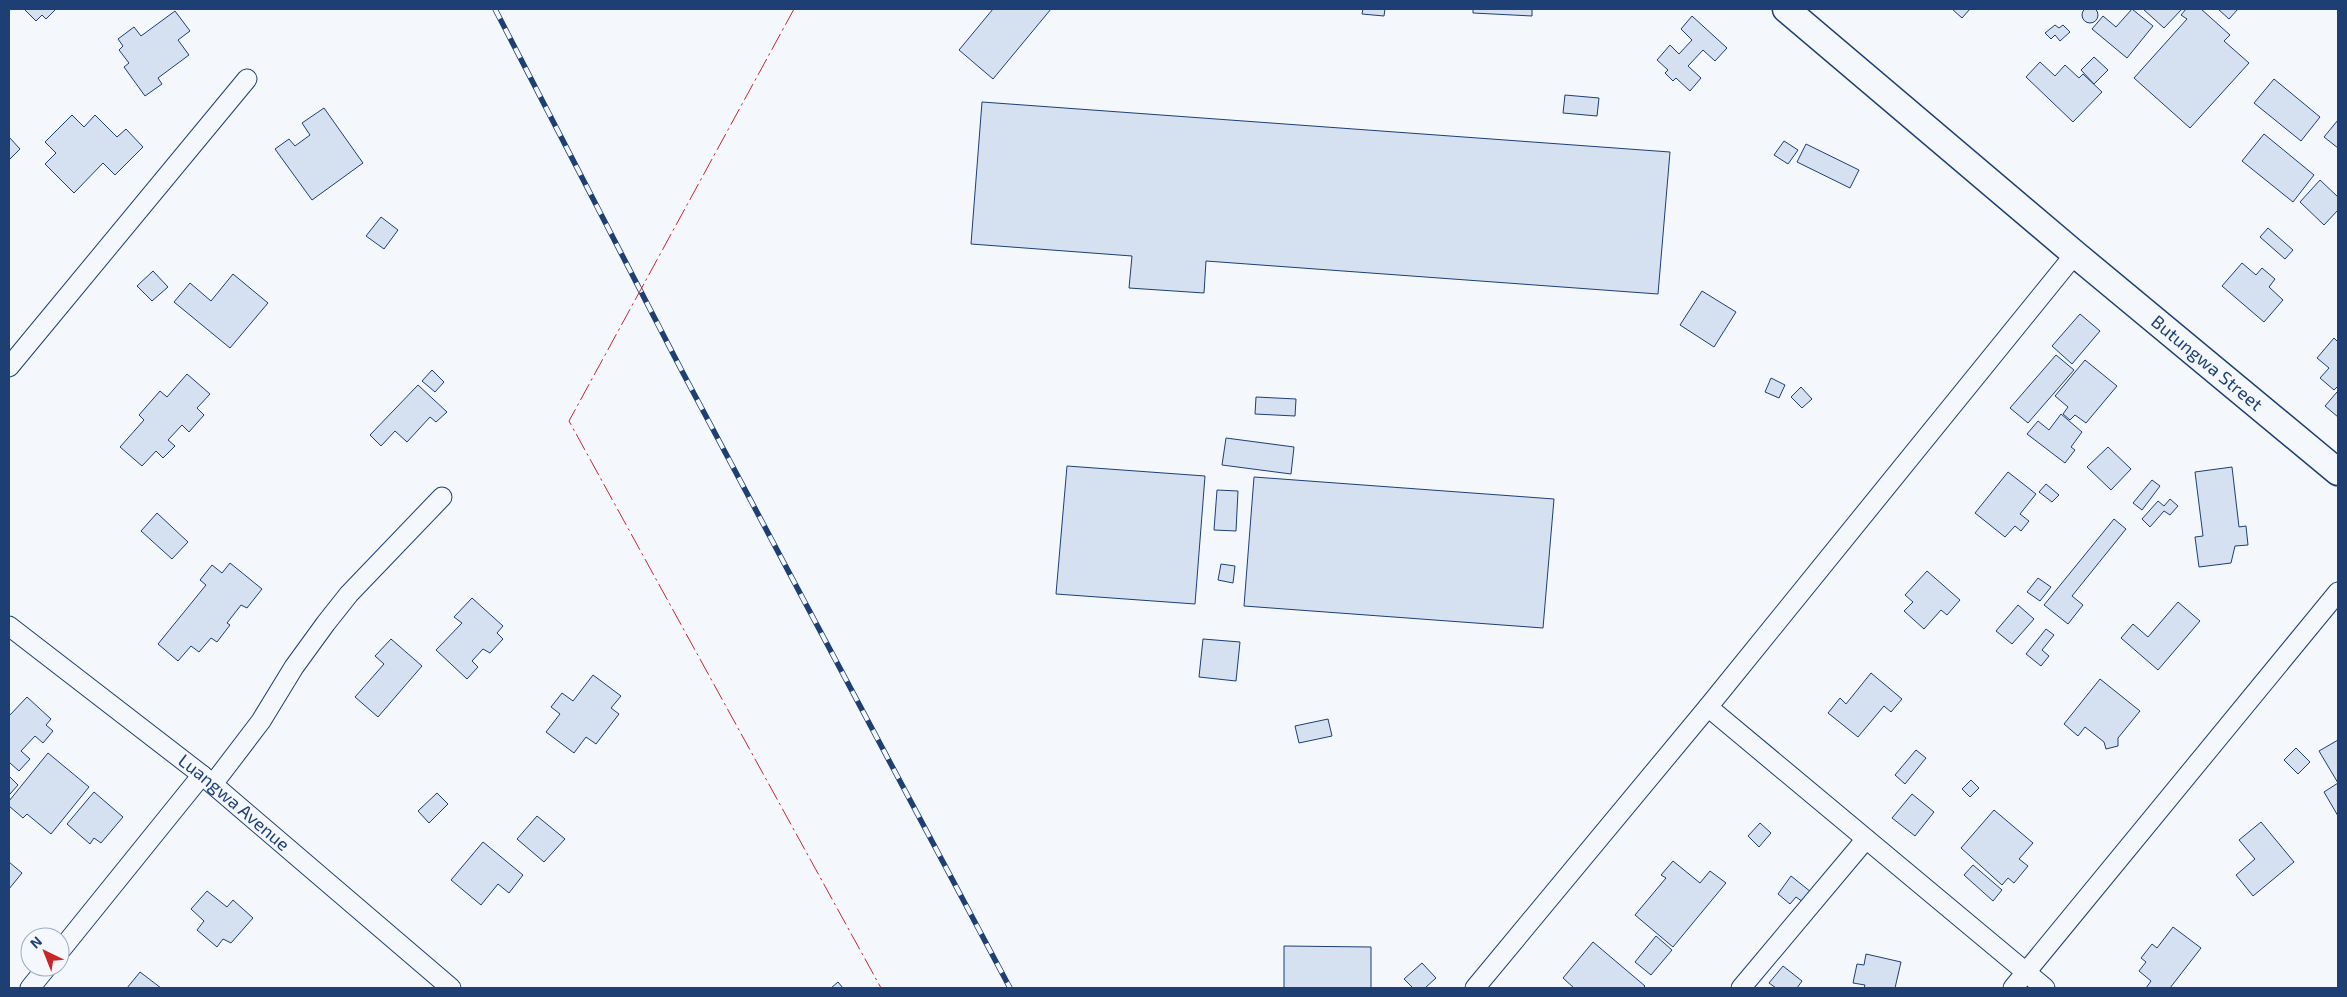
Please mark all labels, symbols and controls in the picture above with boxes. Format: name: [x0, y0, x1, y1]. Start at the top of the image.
street label: Butungwa Street: [2147, 310, 2268, 415]
street label: Luangwa Avenue: [174, 749, 294, 855]
north arrow: [20, 927, 70, 977]
text: N: [26, 932, 45, 952]

